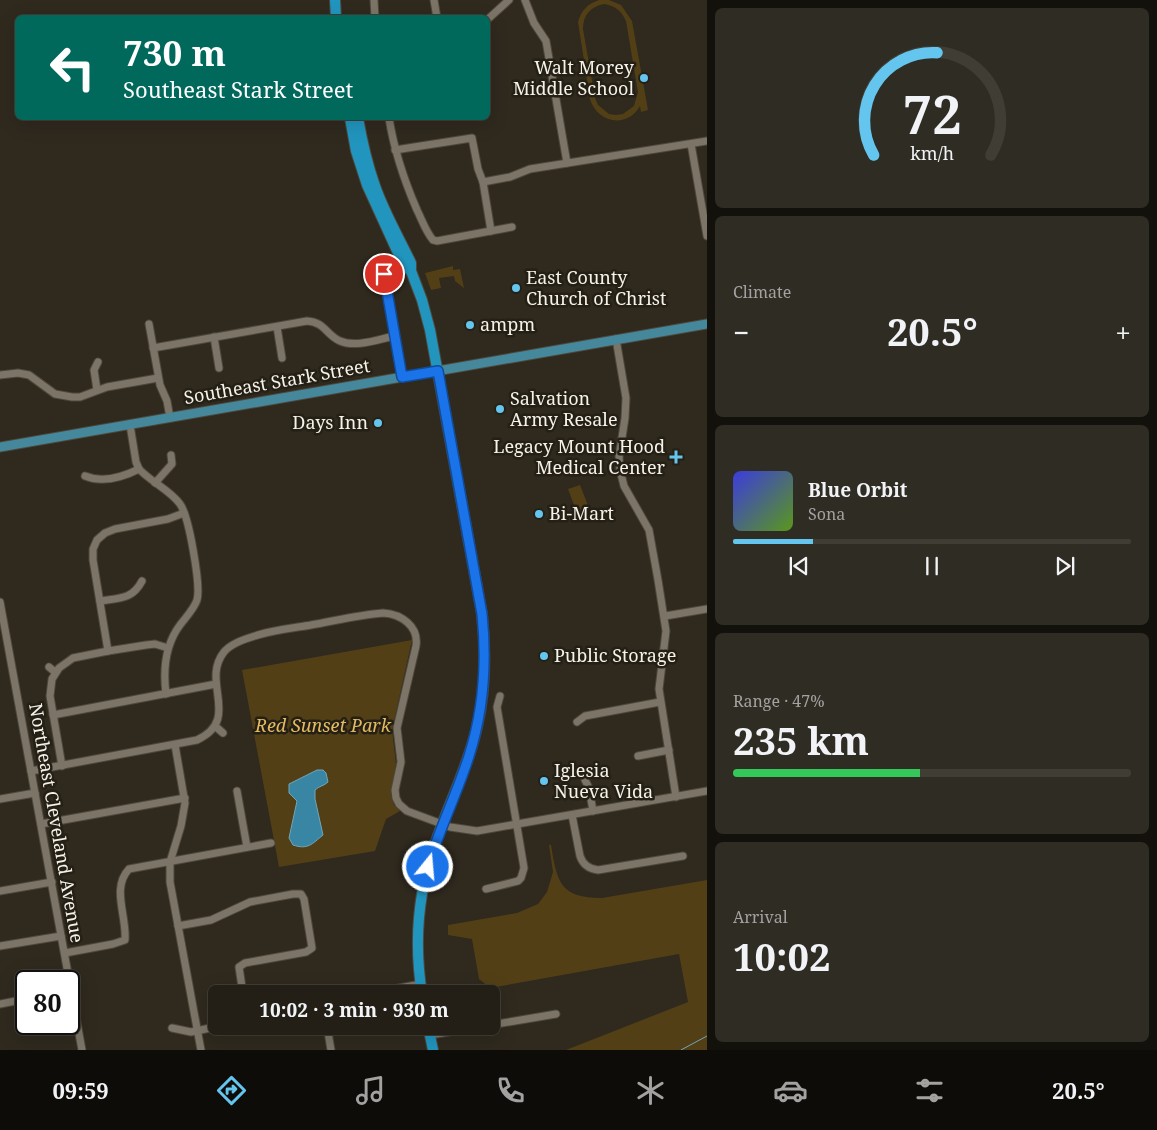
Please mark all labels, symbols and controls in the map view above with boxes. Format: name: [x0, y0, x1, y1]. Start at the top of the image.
text: 730 m: [123, 29, 226, 76]
icon: left: [40, 35, 105, 100]
place label: Walt Morey Middle School: [513, 55, 635, 100]
marker: Walt Morey Middle School: [638, 72, 650, 84]
text: Southeast Stark Street: [123, 74, 353, 104]
text: 72: [903, 78, 961, 149]
text: km/h: [910, 141, 954, 165]
pin: [363, 253, 405, 295]
icon: arrive: [370, 260, 398, 288]
place label: East County Church of Christ: [526, 265, 666, 310]
text: Climate: [733, 281, 791, 303]
marker: East County Church of Christ: [510, 282, 522, 294]
text: 20.5°: [887, 305, 978, 357]
place label: ampm: [480, 312, 535, 336]
text: −: [733, 313, 749, 351]
text: +: [1115, 313, 1131, 351]
marker: ampm: [464, 319, 476, 331]
street label: Southeast Stark Street: [182, 353, 372, 409]
place label: Salvation Army Resale: [510, 386, 618, 431]
marker: Salvation Army Resale: [494, 403, 506, 415]
place label: Days Inn: [292, 410, 368, 434]
marker: Days Inn: [372, 417, 384, 429]
place label: Legacy Mount Hood Medical Center: [493, 434, 666, 479]
marker: Legacy Mount Hood Medical Center: [669, 450, 683, 464]
text: Blue Orbit: [808, 477, 908, 503]
place label: Bi-Mart: [549, 501, 614, 525]
text: Sona: [808, 503, 845, 525]
marker: Bi-Mart: [533, 508, 545, 520]
icon: previous: [785, 552, 813, 580]
icon: pause: [918, 552, 946, 580]
icon: next: [1051, 552, 1079, 580]
place label: Public Storage: [554, 643, 676, 667]
marker: Public Storage: [538, 650, 550, 662]
text: Range · 47%: [733, 690, 825, 712]
street label: Northeast Cleveland Avenue: [24, 701, 90, 945]
park label: Red Sunset Park: [254, 713, 392, 737]
text: 235 km: [733, 714, 869, 766]
place label: Iglesia Nueva Vida: [554, 758, 653, 803]
marker: Iglesia Nueva Vida: [538, 775, 550, 787]
position arrow: [401, 840, 453, 892]
text: Arrival: [733, 906, 788, 928]
text: 10:02: [733, 930, 830, 982]
speed limit sign: 80: [15, 970, 80, 1035]
text: 10:02 · 3 min · 930 m: [259, 997, 449, 1023]
icon: directions: [214, 1073, 249, 1108]
icon: music: [353, 1073, 388, 1108]
icon: phone: [493, 1073, 528, 1108]
icon: climate: [633, 1073, 668, 1108]
icon: car: [773, 1073, 808, 1108]
icon: filters: [912, 1073, 947, 1108]
text: 09:59: [52, 1075, 109, 1105]
text: 20.5°: [1052, 1075, 1105, 1105]

